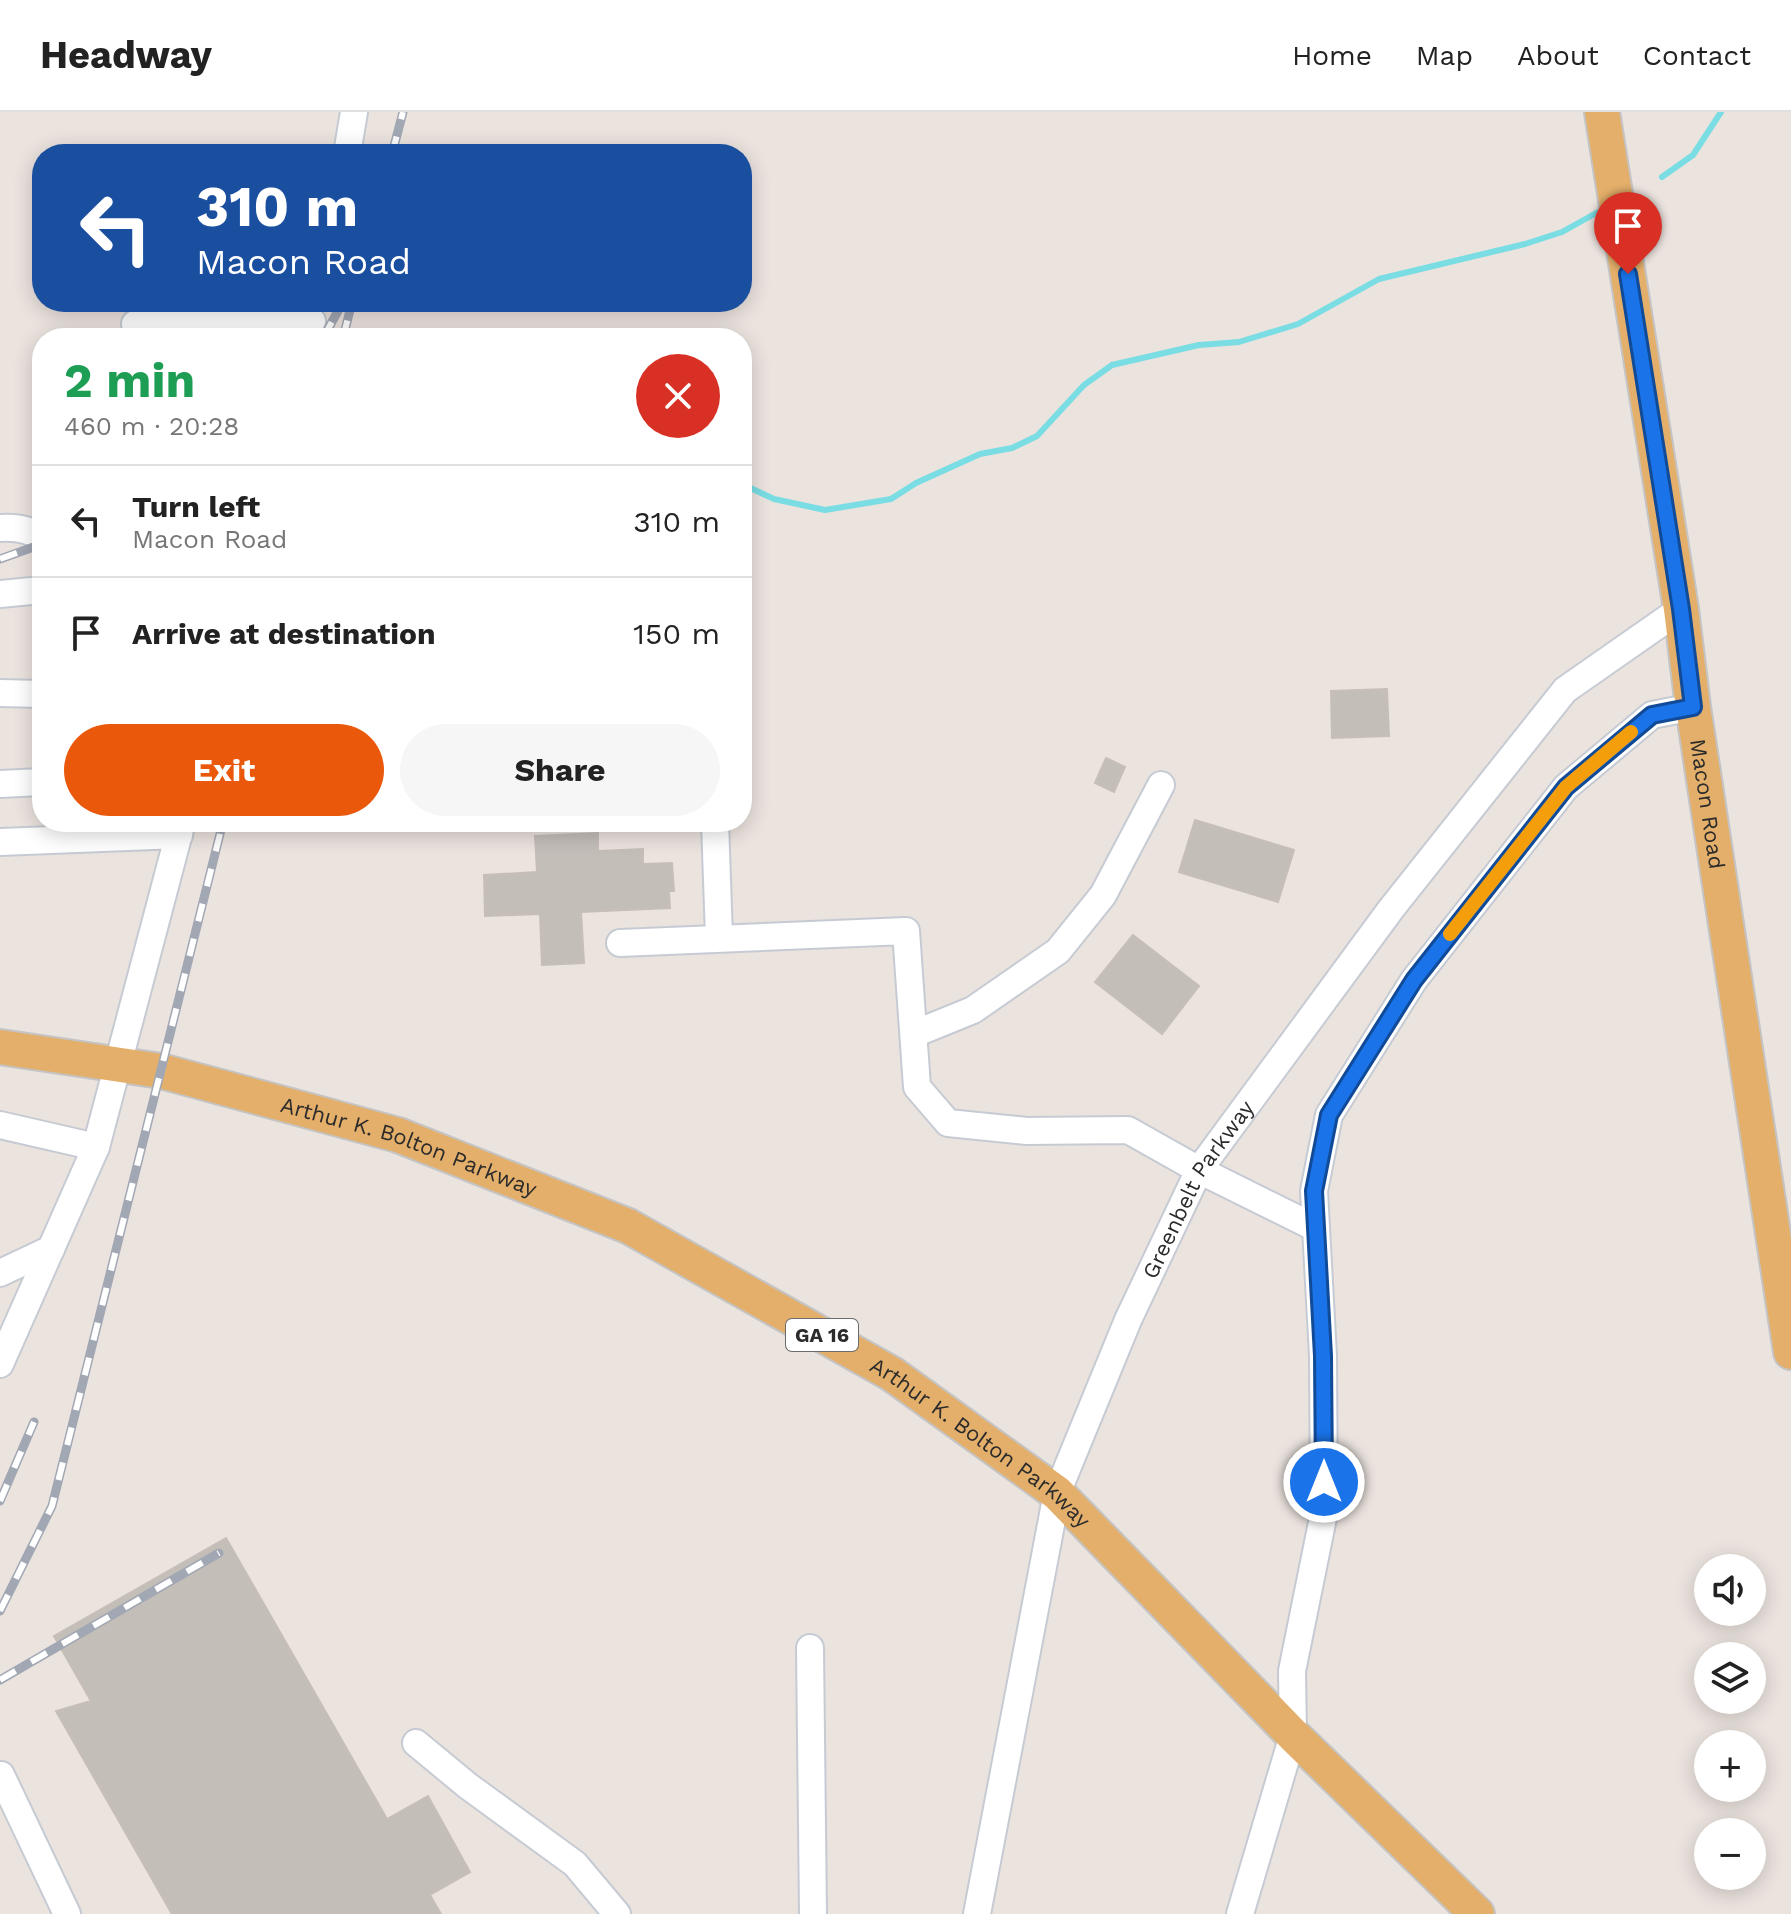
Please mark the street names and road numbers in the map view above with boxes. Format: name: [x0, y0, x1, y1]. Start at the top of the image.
street label: Macon Road: [1685, 737, 1729, 871]
street label: Arthur K. Bolton Parkway: [278, 1092, 541, 1202]
street label: Greenbelt Parkway: [1138, 1095, 1259, 1283]
road number: GA 16: [786, 1319, 858, 1351]
street label: Arthur K. Bolton Parkway: [866, 1352, 1096, 1533]

